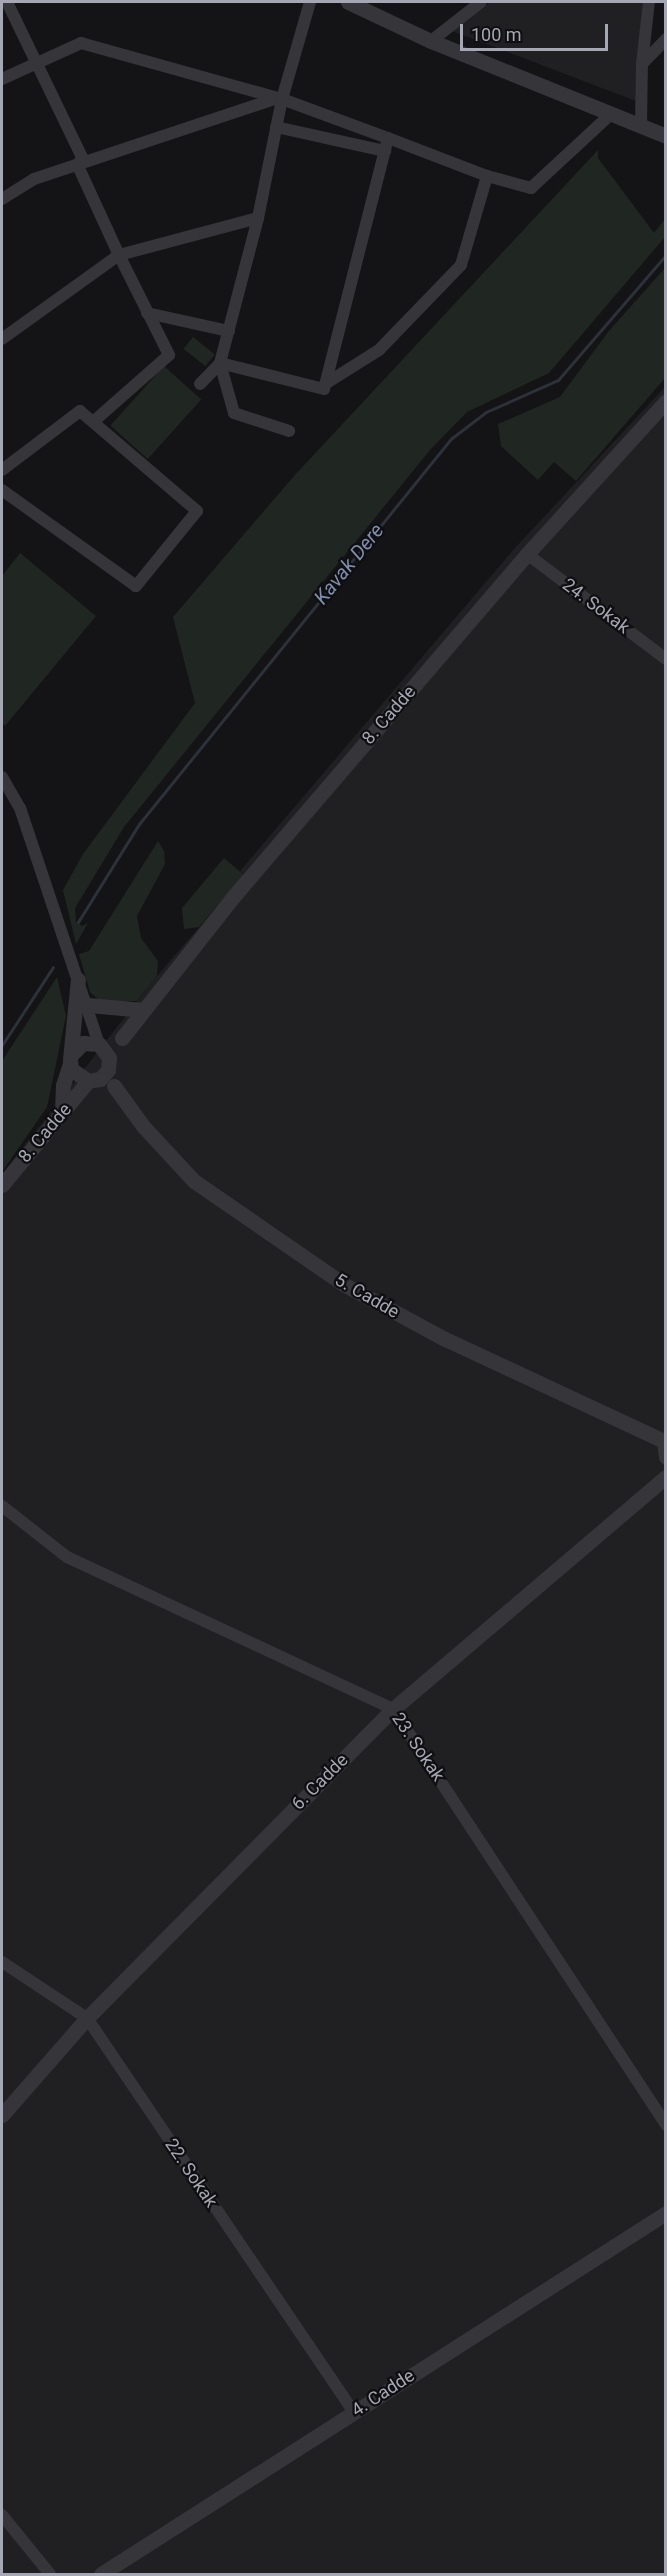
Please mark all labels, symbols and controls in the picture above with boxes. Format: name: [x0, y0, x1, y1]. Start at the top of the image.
scale bar: [463, 12, 612, 50]
text: 100 m: [471, 24, 522, 45]
water label: Kavak Dere: [309, 519, 389, 609]
street label: 24. Sokak: [558, 574, 634, 638]
street label: 8. Cadde: [358, 681, 420, 749]
street label: 8. Cadde: [14, 1099, 76, 1167]
street label: 5. Cadde: [331, 1269, 403, 1323]
street label: 23. Sokak: [387, 1708, 449, 1786]
street label: 6. Cadde: [287, 1749, 353, 1815]
street label: 22. Sokak: [160, 2134, 222, 2212]
street label: 4. Cadde: [347, 2365, 419, 2421]

